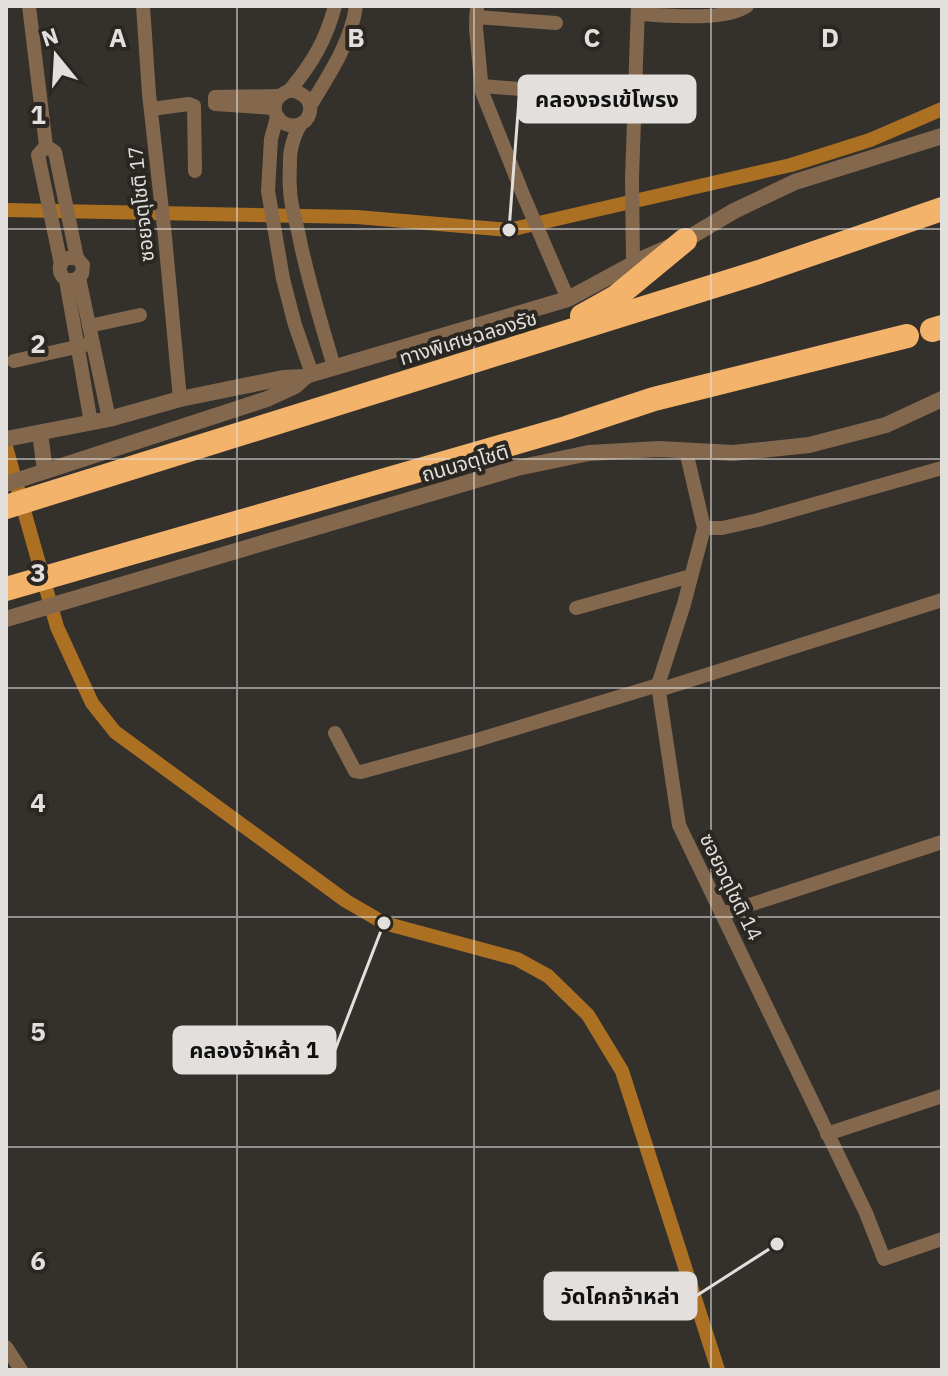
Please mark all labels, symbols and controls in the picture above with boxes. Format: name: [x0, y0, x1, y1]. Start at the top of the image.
north arrow: [16, 16, 96, 96]
text: N: [38, 20, 62, 53]
text: A: [109, 20, 127, 54]
text: B: [347, 20, 365, 54]
text: C: [584, 20, 601, 54]
text: D: [821, 20, 839, 54]
callout: คลองจรเข้โพรง: [519, 76, 695, 122]
text: คลองจรเข้โพรง: [535, 84, 679, 113]
text: 1: [30, 97, 46, 131]
street label: ซอยจตุโชติ 17: [121, 145, 160, 263]
street label: ทางพิเศษฉลองรัช: [396, 304, 540, 371]
text: 2: [30, 326, 46, 360]
street label: ถนนจตุโชติ: [418, 437, 512, 488]
text: 3: [30, 555, 46, 589]
text: 4: [30, 785, 46, 819]
street label: ซอยจตุโชติ 14: [694, 829, 769, 945]
text: 5: [30, 1014, 46, 1048]
callout: คลองจ้าหล้า 1: [174, 1027, 335, 1073]
text: คลองจ้าหล้า 1: [189, 1035, 319, 1064]
text: 6: [30, 1243, 46, 1277]
callout: วัดโคกจ้าหล่า: [545, 1273, 696, 1319]
text: วัดโคกจ้าหล่า: [561, 1281, 679, 1310]

